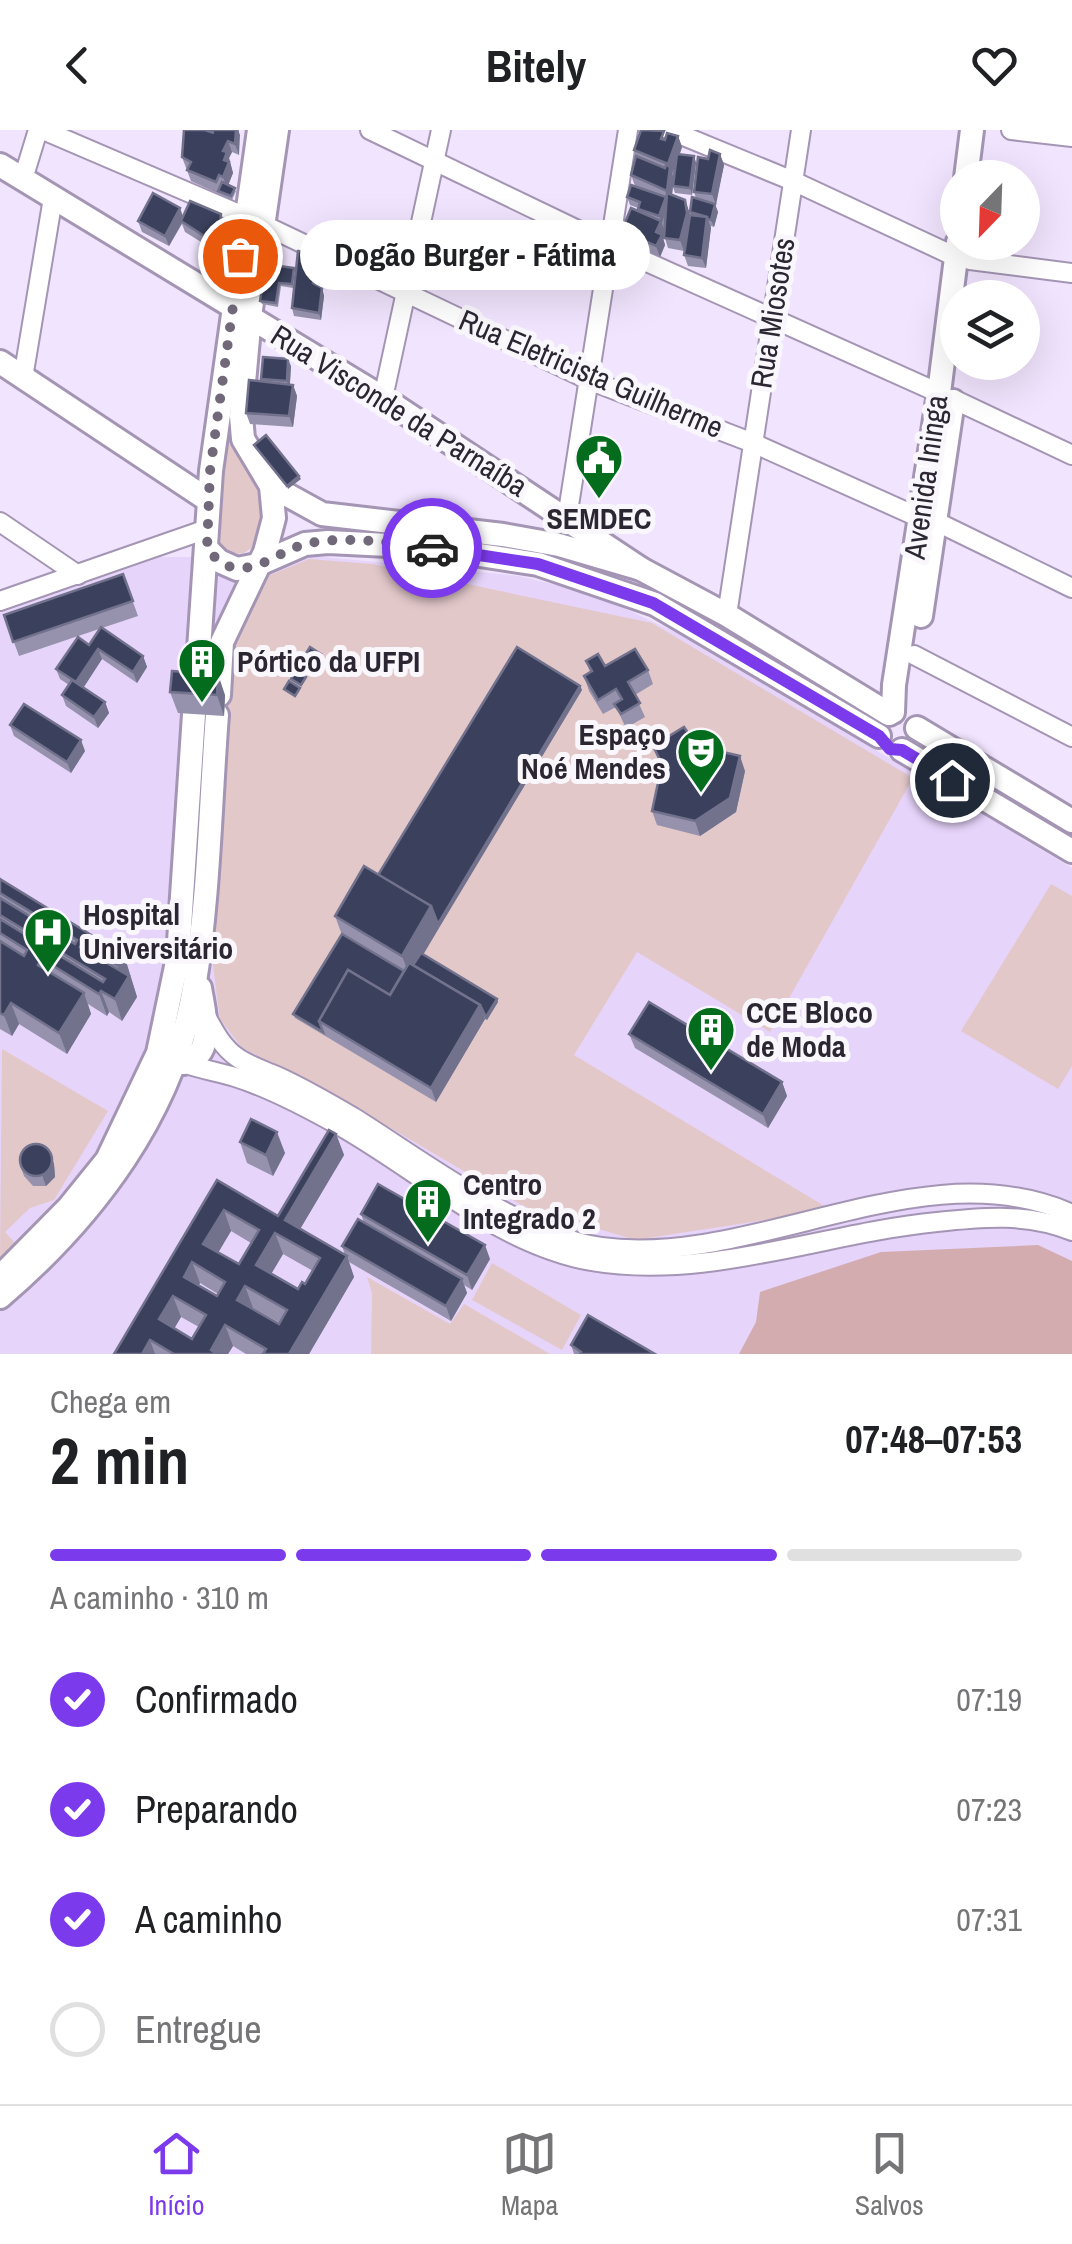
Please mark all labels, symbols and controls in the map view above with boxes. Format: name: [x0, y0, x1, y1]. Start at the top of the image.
text: Bitely: [486, 35, 586, 96]
icon: back: [50, 38, 105, 93]
icon: heart: [967, 38, 1022, 93]
north arrow: [940, 160, 1040, 260]
map controls: [940, 160, 1040, 380]
pin: [198, 214, 283, 299]
callout: Dogão Burger - Fátima: [300, 221, 650, 291]
icon: bag: [213, 229, 268, 284]
text: Dogão Burger - Fátima: [334, 233, 616, 276]
street label: Rua Miosotes: [740, 235, 804, 391]
button: layers: [940, 280, 1040, 380]
street label: Rua Eletricista Guilherme: [453, 299, 729, 447]
street label: Rua Visconde da Parnaíba: [264, 315, 535, 505]
street label: Avenida Ininga: [894, 392, 956, 562]
public building icon: SEMDEC: [573, 432, 625, 500]
courier: [382, 498, 482, 598]
place label: SEMDEC: [546, 498, 652, 538]
icon: car: [405, 521, 460, 576]
building icon: Pórtico da UFPI: [176, 636, 228, 704]
place label: Pórtico da UFPI: [237, 641, 420, 681]
place label: Espaço Noé Mendes: [521, 714, 666, 788]
theatre icon: Espaço Noé Mendes: [675, 726, 727, 794]
pin: [910, 738, 995, 823]
icon: home: [925, 753, 980, 808]
place label: Hospital Universitário: [83, 894, 233, 968]
hospital icon: Hospital Universitário: [22, 906, 74, 974]
place label: CCE Bloco de Moda: [746, 992, 873, 1066]
building icon: CCE Bloco de Moda: [685, 1004, 737, 1072]
place label: Centro Integrado 2: [463, 1164, 596, 1238]
building icon: Centro Integrado 2: [402, 1176, 454, 1244]
text: Chega em: [50, 1380, 171, 1423]
text: 07:48–07:53: [845, 1414, 1022, 1465]
text: 2 min: [50, 1417, 189, 1504]
text: A caminho · 310 m: [50, 1576, 269, 1619]
icon: check: [50, 1672, 105, 1727]
text: Confirmado: [135, 1674, 298, 1725]
text: 07:19: [956, 1678, 1022, 1721]
icon: check: [50, 1782, 105, 1837]
text: Preparando: [135, 1784, 298, 1835]
text: 07:23: [956, 1788, 1022, 1831]
icon: check: [50, 1892, 105, 1947]
text: A caminho: [135, 1894, 282, 1945]
text: 07:31: [956, 1898, 1022, 1941]
text: Entregue: [135, 2004, 261, 2055]
tab: Início: [148, 2126, 204, 2224]
tab: Mapa: [501, 2126, 558, 2224]
tab: Salvos: [855, 2126, 924, 2224]

